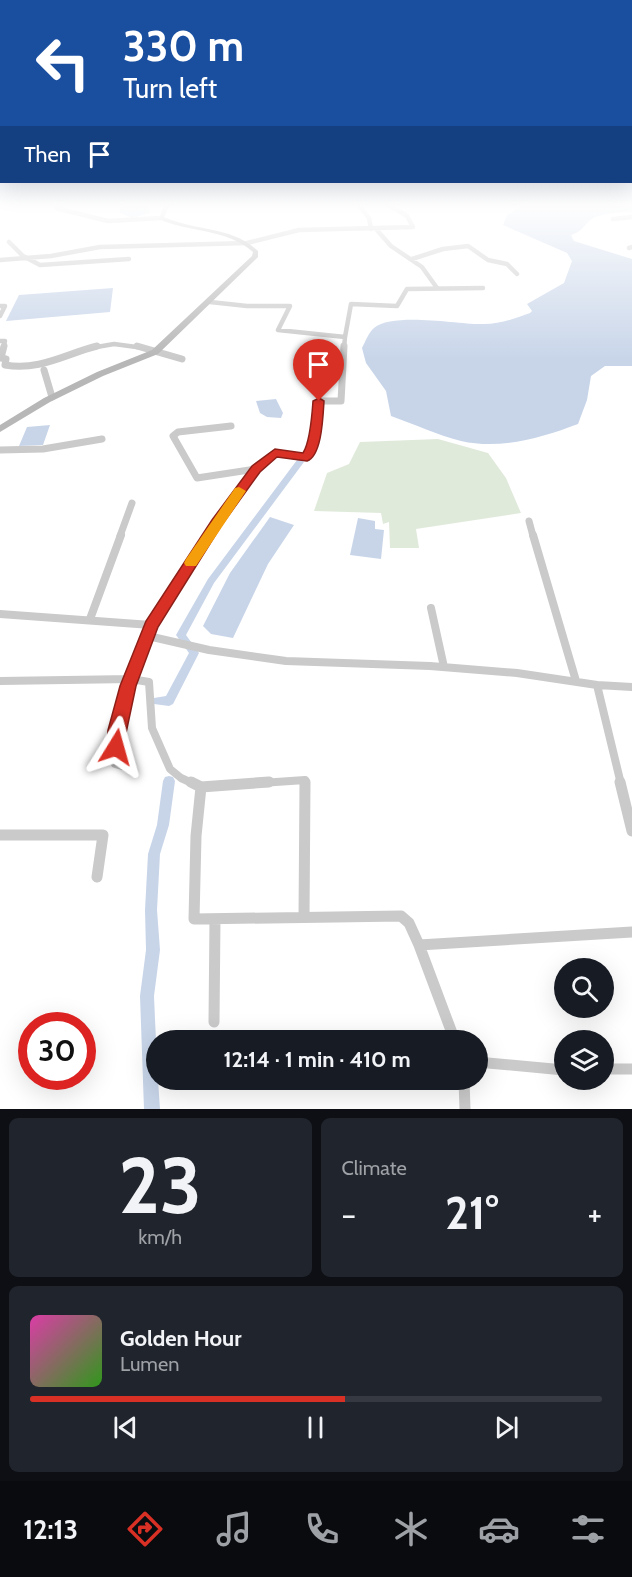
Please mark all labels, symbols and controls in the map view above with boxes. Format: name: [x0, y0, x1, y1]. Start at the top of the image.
text: 330 m: [123, 20, 244, 72]
icon: left: [24, 24, 102, 102]
text: Turn left: [123, 72, 217, 105]
icon: arrive: [83, 138, 116, 171]
text: Then: [24, 141, 71, 168]
pin: [293, 339, 344, 401]
icon: arrive: [302, 348, 335, 381]
position arrow: [84, 715, 148, 779]
map controls: [554, 958, 614, 1090]
button: search: [554, 958, 614, 1018]
speed limit sign: 30: [18, 1012, 96, 1090]
button: layers: [554, 1030, 614, 1090]
text: 12:14 · 1 min · 410 m: [223, 1046, 411, 1073]
text: 23: [119, 1138, 202, 1233]
text: Climate: [342, 1156, 407, 1180]
text: 21°: [445, 1186, 498, 1240]
text: −: [342, 1194, 356, 1234]
text: +: [587, 1194, 602, 1234]
text: km/h: [138, 1225, 182, 1249]
text: Golden Hour: [120, 1325, 241, 1352]
text: Lumen: [120, 1352, 179, 1376]
icon: previous: [109, 1411, 142, 1444]
icon: pause: [299, 1411, 332, 1444]
icon: next: [490, 1411, 523, 1444]
icon: directions: [124, 1508, 166, 1550]
icon: music: [213, 1508, 255, 1550]
icon: phone: [301, 1508, 343, 1550]
icon: climate: [390, 1508, 432, 1550]
icon: car: [478, 1508, 520, 1550]
icon: filters: [567, 1508, 609, 1550]
text: 12:13: [23, 1513, 78, 1546]

